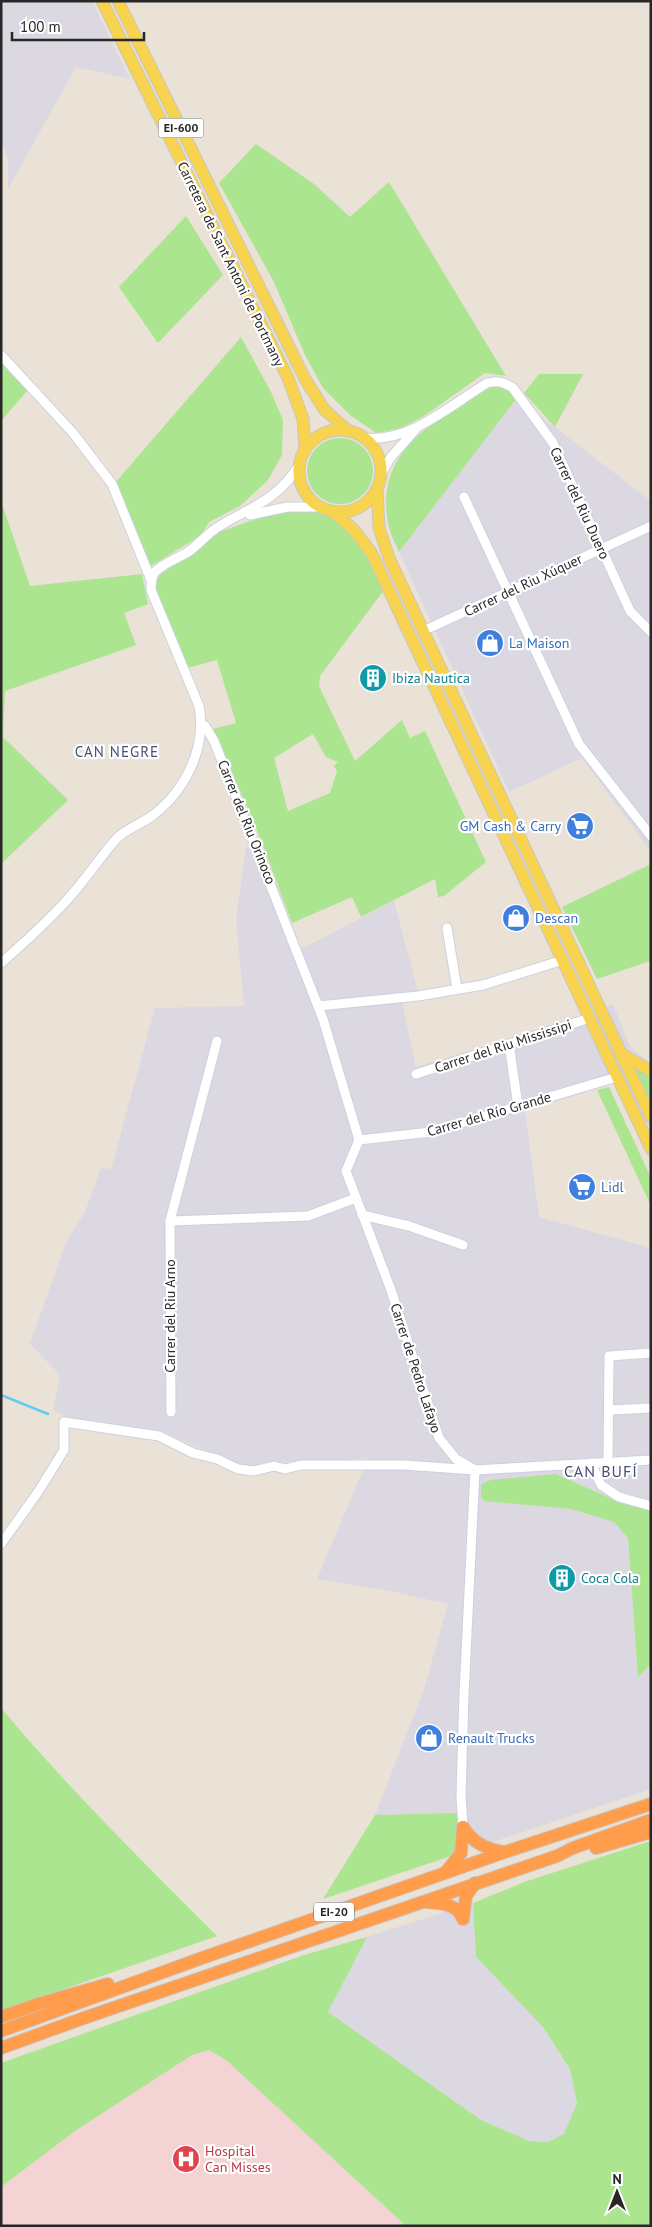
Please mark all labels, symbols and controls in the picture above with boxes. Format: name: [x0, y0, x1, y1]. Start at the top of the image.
scale bar: [12, 10, 145, 42]
text: 100 m: [20, 17, 61, 36]
road number: EI-600: [158, 119, 204, 138]
street label: Carretera de Sant Antoni de Portmany: [173, 159, 289, 370]
street label: Carrer del Riu Duero: [546, 444, 614, 562]
street label: Carrer del Riu Xúquer: [461, 550, 585, 620]
shop icon: La Maison: [475, 628, 505, 658]
place label: La Maison: [509, 634, 569, 652]
building icon: Ibiza Nautica: [358, 663, 388, 693]
place label: Ibiza Nautica: [392, 669, 470, 687]
district label: CAN NEGRE: [75, 742, 159, 761]
street label: Carrer del Riu Orinoco: [214, 757, 280, 887]
supermarket icon: GM Cash & Carry: [565, 811, 595, 841]
place label: GM Cash & Carry: [460, 817, 561, 835]
shop icon: Descan: [501, 903, 531, 933]
place label: Descan: [535, 909, 578, 927]
street label: Carrer del Riu Mississipi: [432, 1015, 574, 1077]
street label: Carrer del Río Grande: [425, 1088, 553, 1140]
supermarket icon: Lidl: [567, 1172, 597, 1202]
place label: Lidl: [601, 1178, 624, 1196]
street label: Carrer del Riu Arno: [161, 1259, 179, 1373]
street label: Carrer de Pedro Lafayo: [387, 1301, 445, 1435]
district label: CAN BUFÍ: [564, 1461, 638, 1481]
building icon: Coca Cola: [547, 1563, 577, 1593]
place label: Coca Cola: [581, 1569, 639, 1587]
shop icon: Renault Trucks: [414, 1723, 444, 1753]
place label: Renault Trucks: [448, 1729, 535, 1747]
road number: EI-20: [314, 1902, 354, 1921]
place label: Hospital Can Misses: [205, 2142, 271, 2176]
hospital icon: Hospital Can Misses: [171, 2144, 201, 2174]
north arrow: [592, 2167, 642, 2217]
text: N: [612, 2170, 622, 2188]

